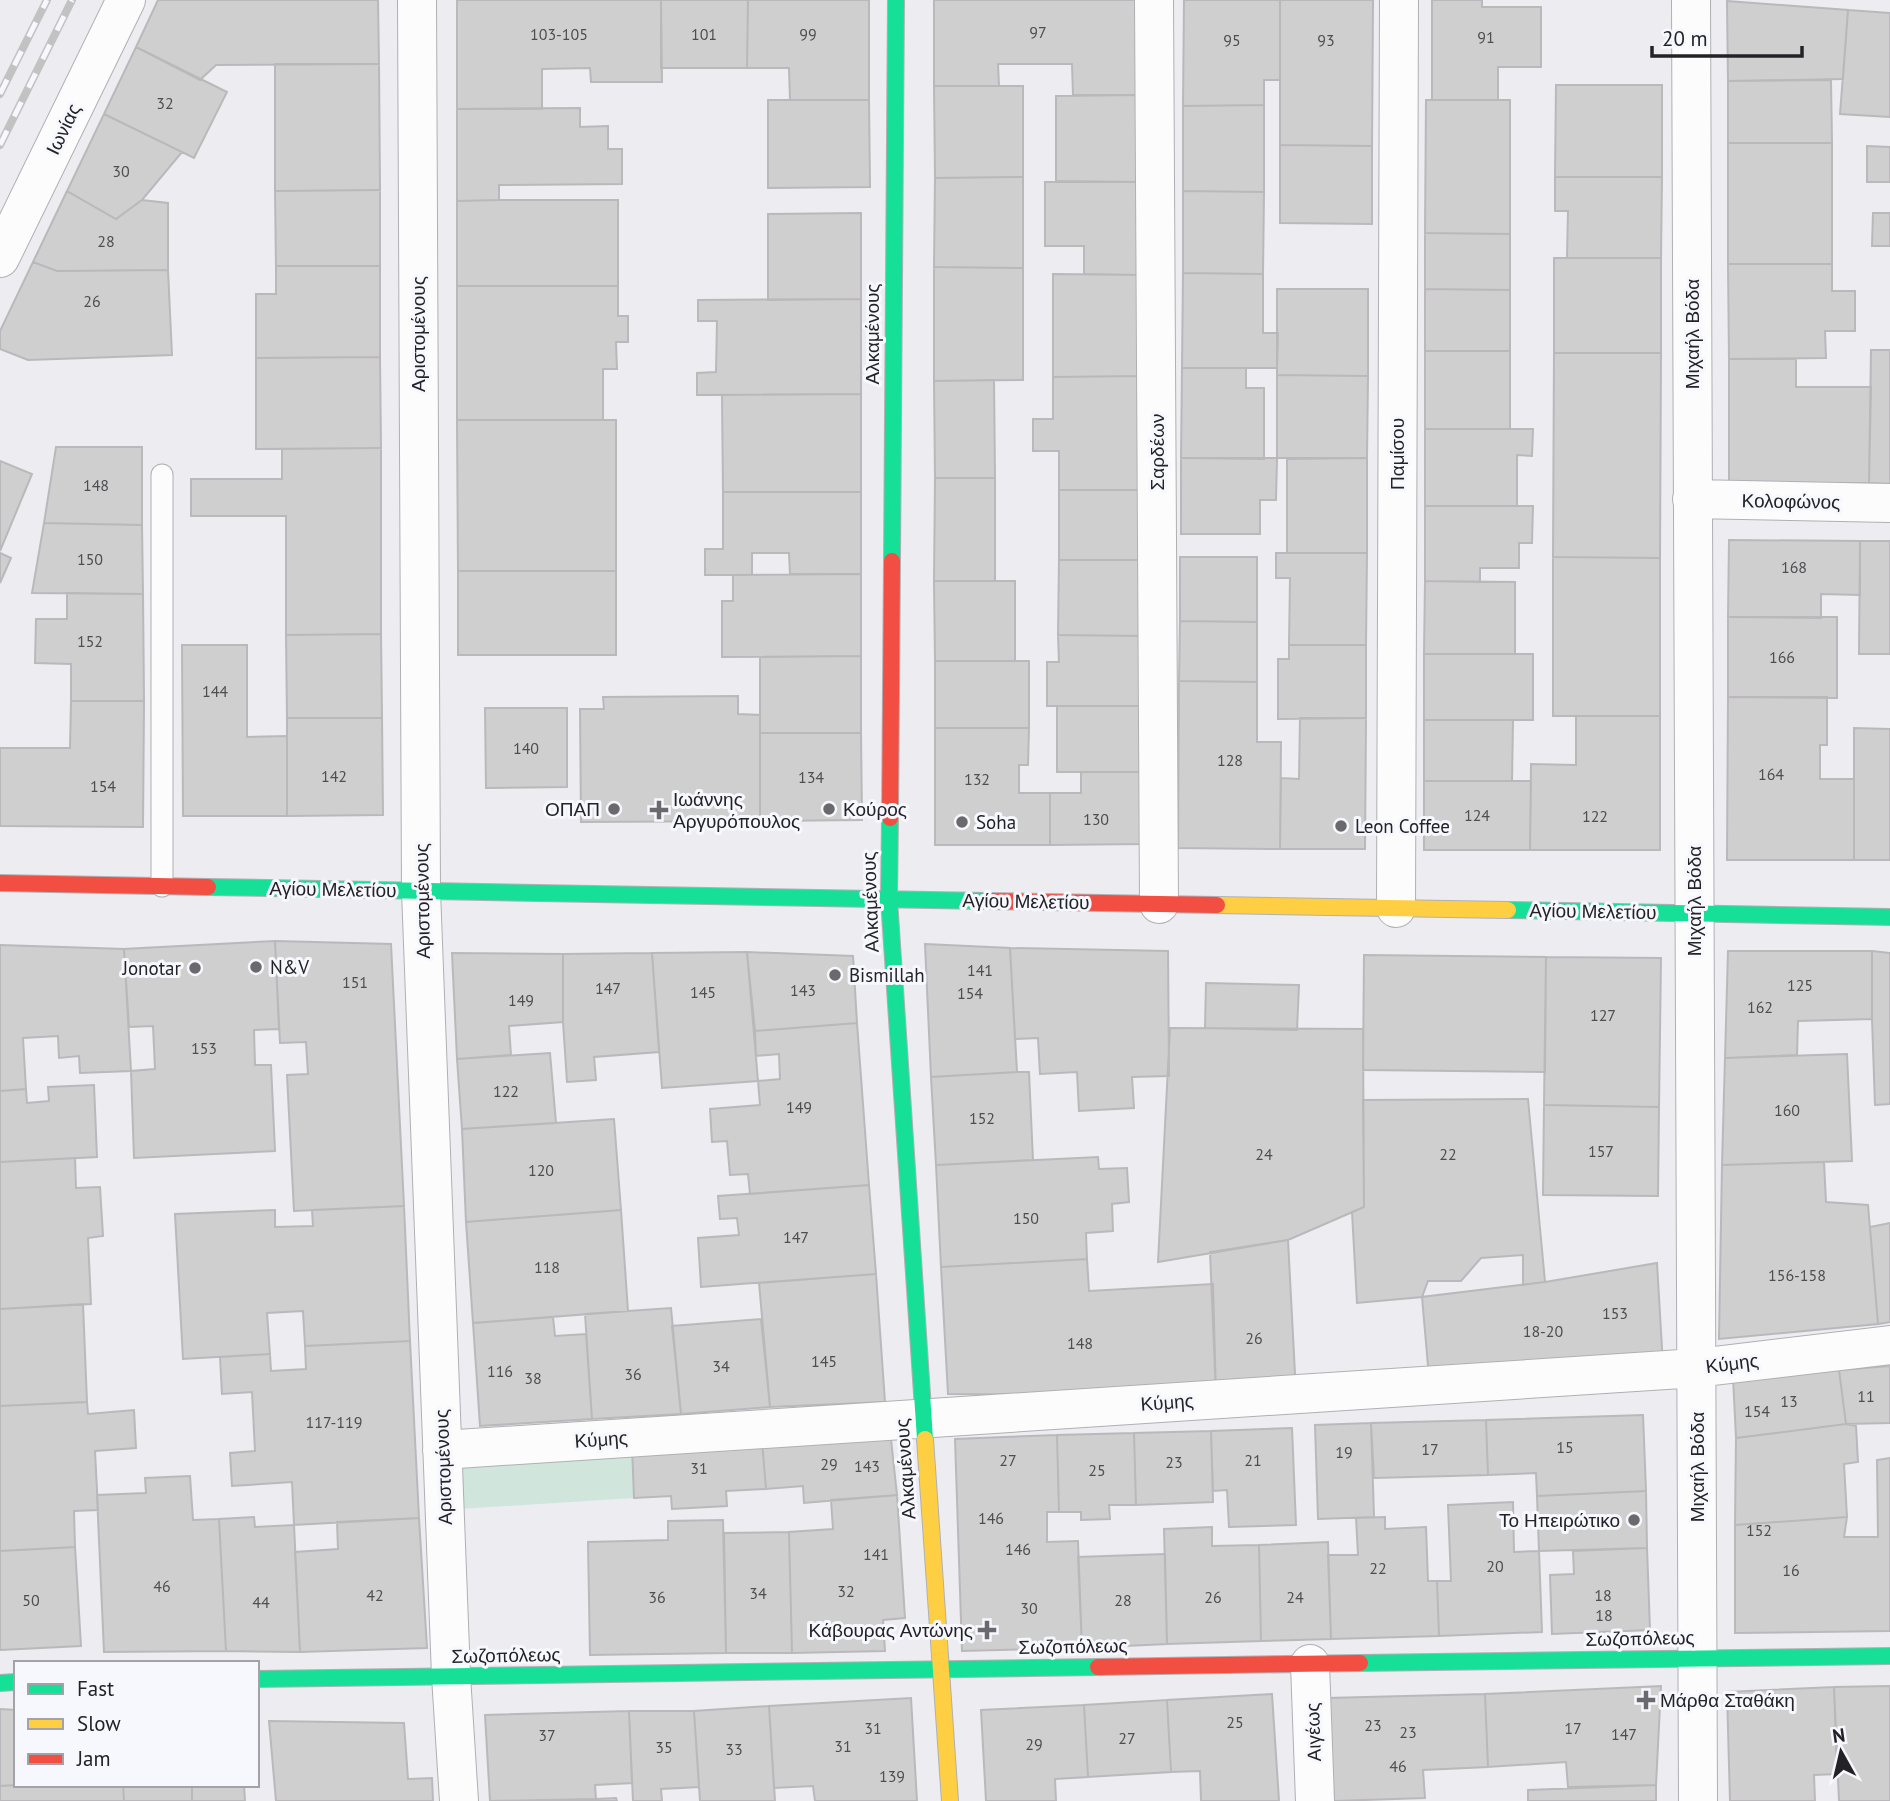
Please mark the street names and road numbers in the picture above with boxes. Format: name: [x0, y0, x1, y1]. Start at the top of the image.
street label: Ιωνίας: [40, 99, 86, 159]
street label: Αριστομένους: [406, 276, 430, 392]
street label: Μιχαήλ Βόδα: [1680, 279, 1704, 389]
street label: Αλκαμένους: [860, 284, 884, 385]
street label: Σαρδέων: [1145, 414, 1169, 490]
street label: Παμίσου: [1385, 418, 1409, 490]
street label: Κολοφώνος: [1741, 488, 1841, 514]
street label: Αριστομένους: [409, 843, 435, 959]
street label: Μιχαήλ Βόδα: [1682, 846, 1706, 956]
street label: Αλκαμένους: [856, 851, 884, 953]
street label: Αγίου Μελετίου: [269, 876, 397, 902]
street label: Αγίου Μελετίου: [962, 888, 1090, 914]
street label: Αγίου Μελετίου: [1529, 898, 1657, 924]
street label: Κύμης: [1704, 1348, 1760, 1378]
street label: Κύμης: [1140, 1388, 1194, 1416]
street label: Αριστομένους: [429, 1409, 457, 1525]
street label: Μιχαήλ Βόδα: [1685, 1412, 1709, 1522]
street label: Αλκαμένους: [890, 1418, 920, 1520]
street label: Κύμης: [574, 1425, 628, 1453]
street label: Σωζοπόλεως: [1585, 1625, 1695, 1651]
street label: Σωζοπόλεως: [1018, 1633, 1128, 1659]
street label: Σωζοπόλεως: [451, 1642, 561, 1668]
street label: Αιγέως: [1300, 1702, 1326, 1762]

